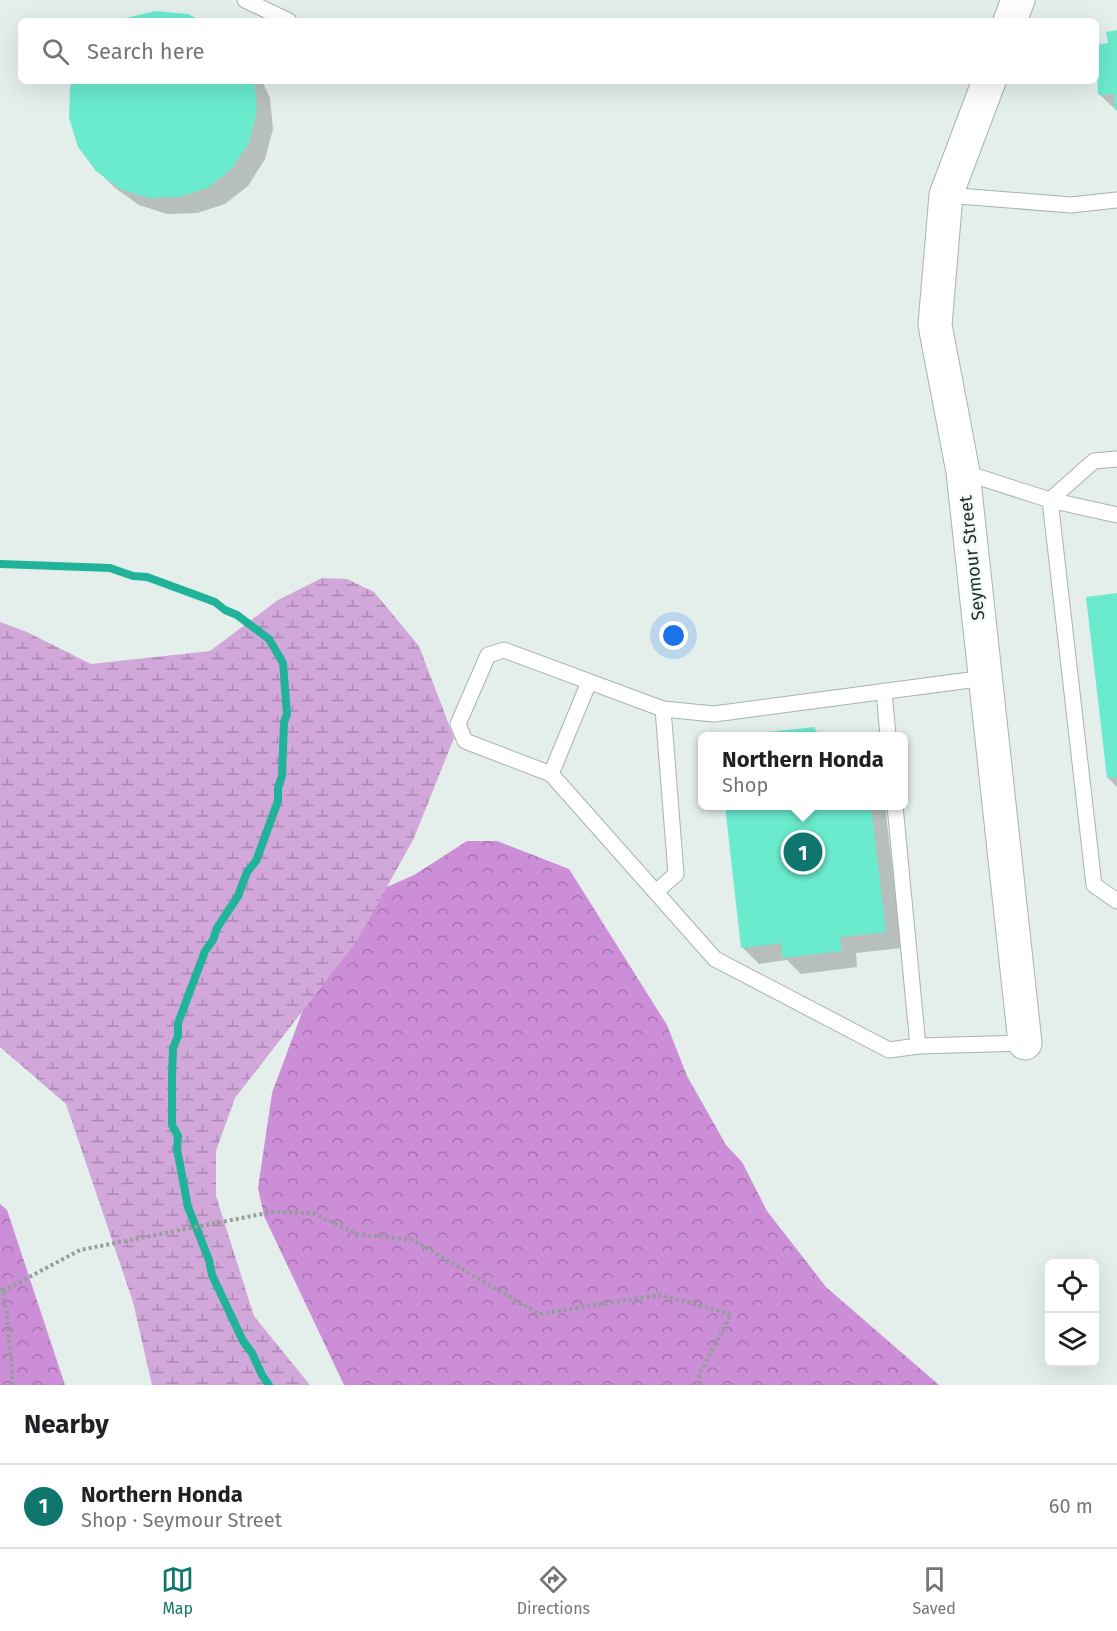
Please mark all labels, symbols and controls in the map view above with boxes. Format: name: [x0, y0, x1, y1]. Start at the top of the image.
search box: [18, 18, 1099, 84]
icon: search: [39, 35, 72, 68]
text: Search here: [87, 38, 205, 65]
street label: Seymour Street: [954, 494, 989, 621]
your location: [659, 621, 688, 650]
popup: [698, 732, 908, 810]
text: Northern Honda: [722, 746, 884, 773]
text: Shop: [722, 773, 768, 797]
pin: 1: [784, 830, 822, 874]
map controls: [1045, 1259, 1099, 1367]
button: locate: [1045, 1259, 1099, 1313]
button: layers: [1045, 1313, 1099, 1367]
text: Nearby: [24, 1409, 109, 1440]
text: Northern Honda: [81, 1481, 243, 1508]
text: 1: [39, 1494, 48, 1518]
text: 60 m: [1049, 1494, 1093, 1518]
text: Shop · Seymour Street: [81, 1508, 282, 1532]
tab: Map: [161, 1563, 194, 1618]
tab: Directions: [517, 1563, 590, 1618]
tab: Saved: [912, 1563, 956, 1618]

